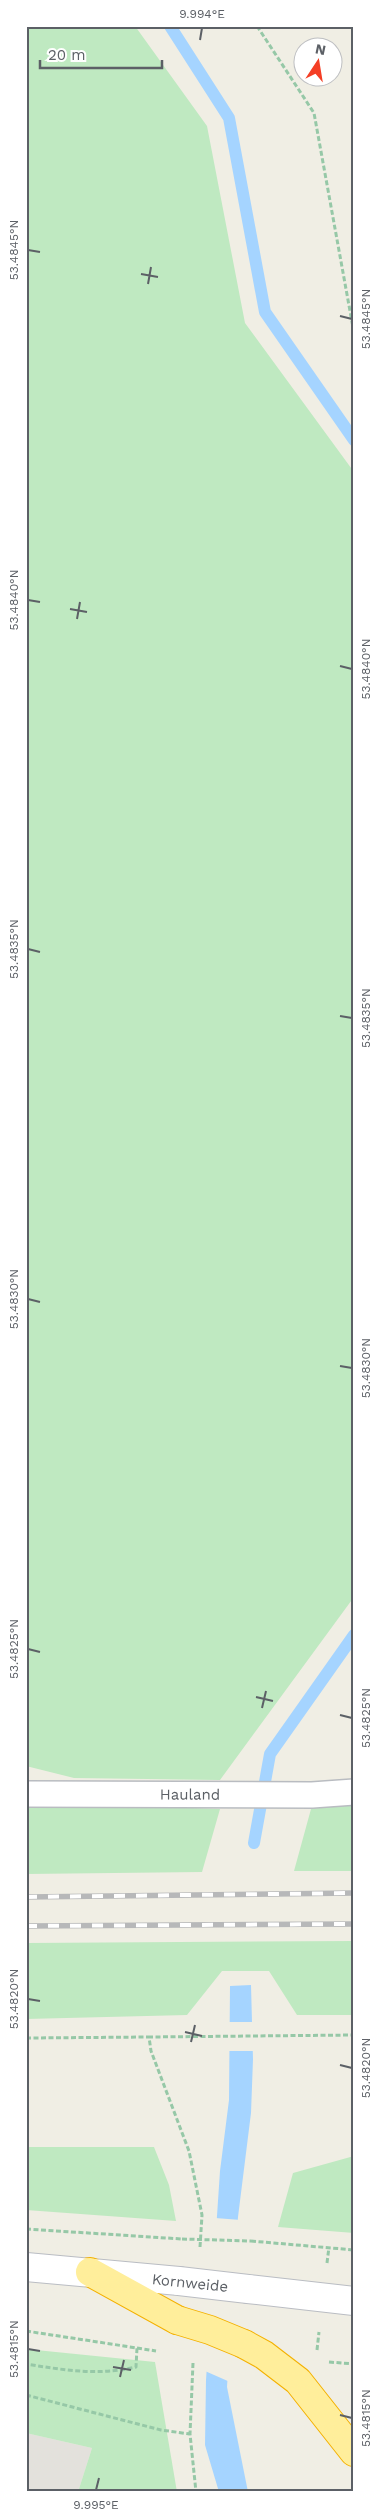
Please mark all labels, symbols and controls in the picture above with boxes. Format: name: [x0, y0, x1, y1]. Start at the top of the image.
text: 9.994°E: [179, 7, 225, 21]
scale bar: [40, 38, 162, 70]
north arrow: [292, 38, 342, 88]
text: N: [314, 40, 327, 58]
text: 20 m: [48, 46, 86, 64]
text: 53.4845°N: [7, 220, 21, 280]
text: 53.4845°N: [359, 289, 373, 349]
text: 53.4840°N: [7, 570, 21, 630]
text: 53.4840°N: [359, 639, 373, 699]
text: 53.4835°N: [7, 919, 21, 979]
text: 53.4835°N: [359, 988, 373, 1048]
text: 53.4830°N: [7, 1269, 21, 1329]
text: 53.4830°N: [359, 1338, 373, 1398]
text: 53.4825°N: [7, 1619, 21, 1679]
text: 53.4825°N: [359, 1688, 373, 1748]
street label: Hauland: [160, 1785, 220, 1804]
text: 53.4820°N: [7, 1969, 21, 2029]
text: 53.4820°N: [359, 2038, 373, 2098]
street label: Kornweide: [151, 2270, 229, 2296]
text: 53.4815°N: [7, 2320, 21, 2378]
text: 53.4815°N: [359, 2389, 373, 2447]
text: 9.995°E: [73, 2498, 119, 2512]

